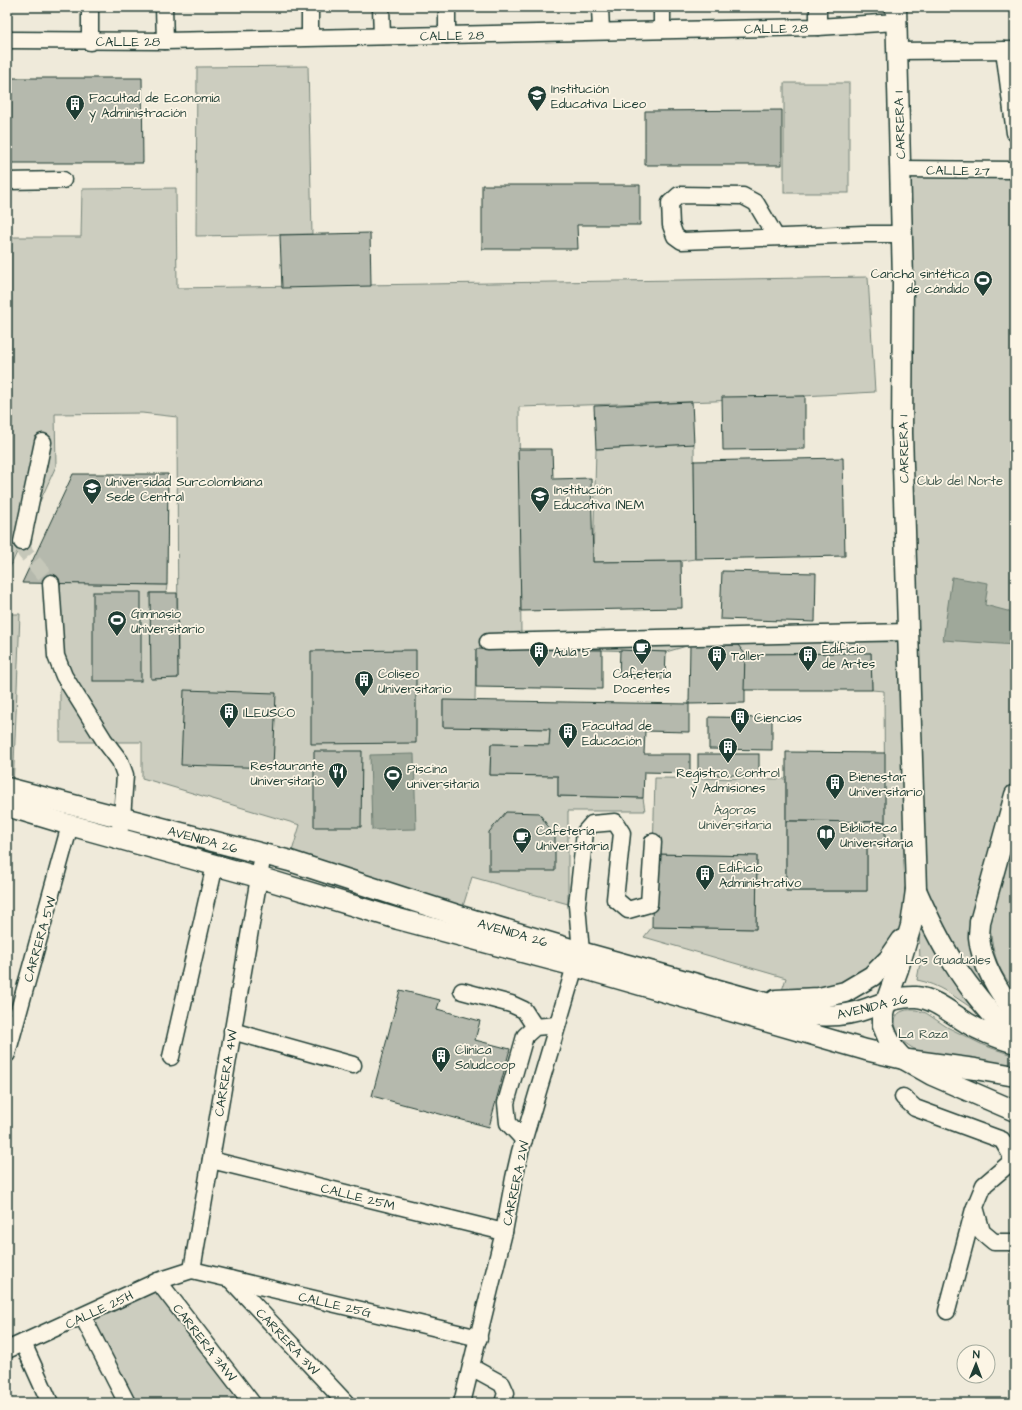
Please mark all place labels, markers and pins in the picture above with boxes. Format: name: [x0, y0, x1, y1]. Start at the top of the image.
place label: Institución Educativa Liceo: [551, 80, 647, 113]
school or university icon: Institución Educativa Liceo: [526, 84, 548, 112]
place label: Facultad de Economía y Administración: [89, 89, 220, 123]
building icon: Facultad de Economía y Administración: [64, 93, 86, 121]
place label: Cancha sintética de cándido: [871, 265, 970, 298]
sports icon: Cancha sintética de cándido: [972, 269, 994, 297]
place label: Universidad Surcolombiana Sede Central: [106, 473, 263, 506]
school or university icon: Universidad Surcolombiana Sede Central: [81, 477, 103, 505]
place label: Institución Educativa INEM: [554, 481, 644, 514]
school or university icon: Institución Educativa INEM: [529, 485, 551, 513]
place label: Gimnasio Universitario: [131, 605, 205, 638]
sports icon: Gimnasio Universitario: [106, 609, 128, 637]
cafe icon: Cafetería Docentes: [631, 637, 653, 665]
building icon: Aula 5: [528, 640, 550, 668]
place label: Edificio de Artes: [822, 640, 876, 673]
place label: Aula 5: [553, 643, 591, 661]
building icon: Taller: [706, 644, 728, 672]
building icon: Edificio de Artes: [797, 644, 819, 672]
place label: Taller: [731, 647, 764, 665]
place label: Coliseo Universitario: [378, 665, 452, 698]
place label: Cafetería Docentes: [613, 665, 672, 698]
building icon: Coliseo Universitario: [353, 669, 375, 697]
building icon: ILEUSCO: [218, 701, 240, 729]
place label: ILEUSCO: [243, 704, 296, 722]
building icon: Ciencias: [729, 706, 751, 734]
place label: Ciencias: [754, 709, 803, 727]
place label: Facultad de Educación: [582, 717, 652, 750]
building icon: Facultad de Educación: [557, 721, 579, 749]
building icon: Registro, Control y Admisiones: [717, 736, 739, 764]
place label: Restaurante Universitario: [250, 757, 325, 790]
place label: Piscina universitaria: [407, 760, 480, 793]
restaurant icon: Restaurante Universitario: [327, 761, 349, 789]
sports icon: Piscina universitaria: [382, 764, 404, 792]
place label: Registro, Control y Admisiones: [676, 764, 780, 798]
place label: Bienestar Universitario: [849, 768, 923, 801]
building icon: Bienestar Universitario: [824, 772, 846, 800]
place label: Biblioteca Universitaria: [840, 819, 913, 852]
place label: Cafetería Universitaria: [536, 822, 609, 855]
library icon: Biblioteca Universitaria: [815, 823, 837, 851]
cafe icon: Cafetería Universitaria: [511, 826, 533, 854]
place label: Edificio Administrativo: [719, 859, 802, 892]
building icon: Edificio Administrativo: [694, 863, 716, 891]
place label: Clínica Saludcoop: [455, 1041, 515, 1074]
building icon: Clínica Saludcoop: [430, 1045, 452, 1073]

